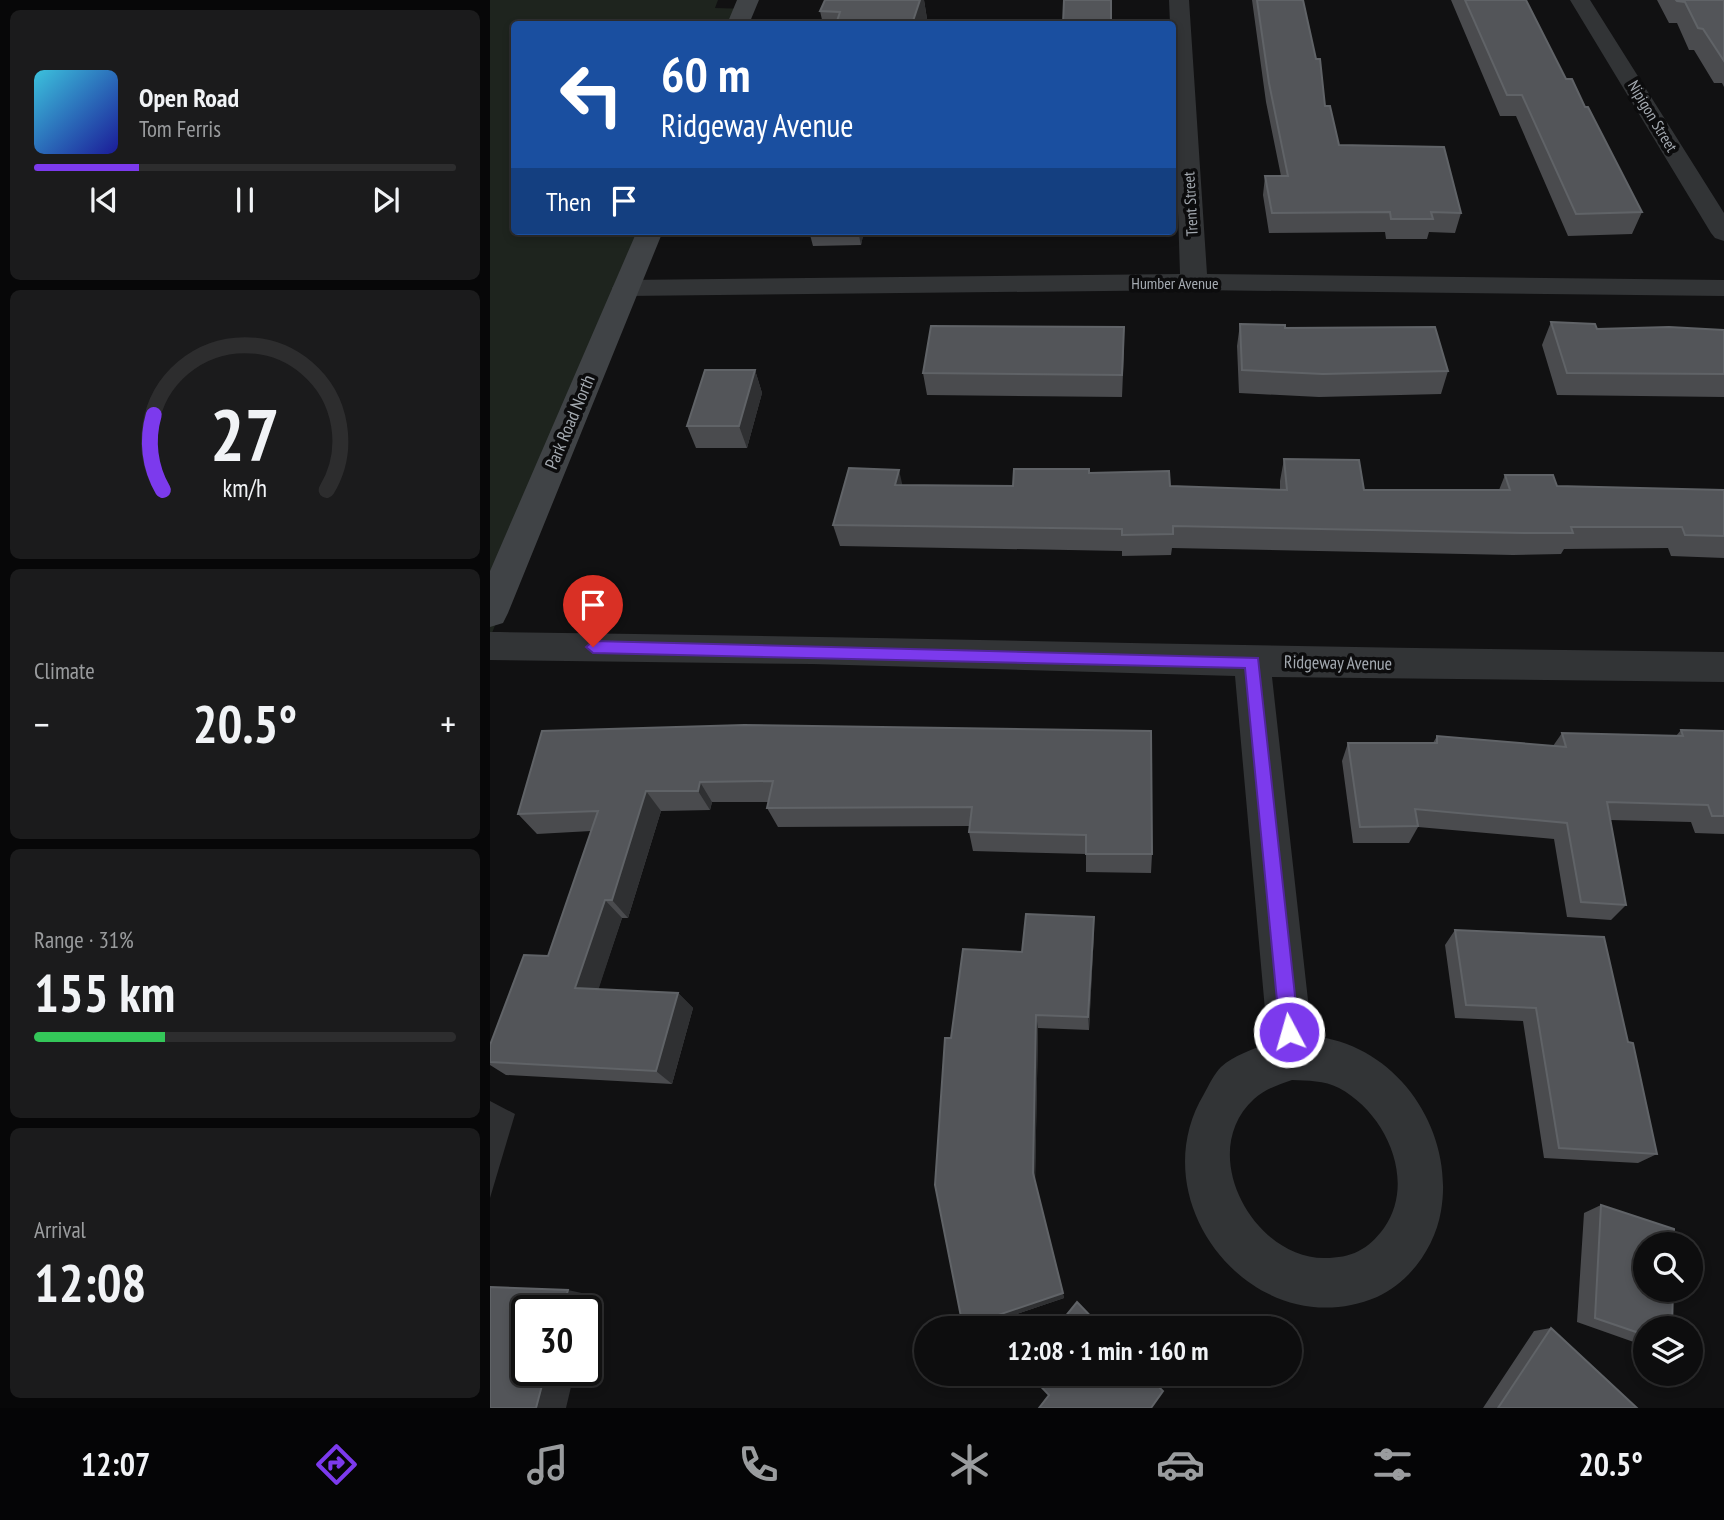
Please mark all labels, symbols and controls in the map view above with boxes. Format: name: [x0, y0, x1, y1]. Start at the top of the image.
text: 60 m: [661, 42, 750, 106]
icon: left: [546, 49, 637, 140]
street label: Nipigon Street: [1624, 77, 1682, 156]
text: Open Road: [139, 81, 239, 114]
text: Ridgeway Avenue: [661, 104, 854, 146]
text: Tom Ferris: [139, 114, 221, 143]
street label: Trent Street: [1178, 171, 1202, 237]
icon: previous: [85, 181, 123, 219]
icon: pause: [226, 181, 264, 219]
icon: next: [367, 181, 405, 219]
icon: arrive: [605, 182, 643, 220]
text: Then: [546, 185, 591, 218]
street label: Humber Avenue: [1131, 273, 1219, 293]
street label: Park Road North: [539, 371, 600, 472]
text: 27: [210, 387, 280, 481]
text: km/h: [223, 472, 267, 504]
pin: [563, 575, 623, 647]
icon: arrive: [574, 586, 612, 624]
street label: Ridgeway Avenue: [1284, 650, 1392, 675]
text: Climate: [34, 656, 95, 685]
text: 20.5°: [193, 690, 297, 757]
text: −: [34, 699, 50, 748]
text: +: [440, 699, 456, 748]
text: Range · 31%: [34, 925, 134, 954]
text: 155 km: [34, 959, 175, 1026]
position arrow: [1252, 995, 1326, 1069]
text: Arrival: [34, 1215, 86, 1244]
map controls: [1633, 1232, 1703, 1386]
button: search: [1633, 1232, 1703, 1302]
text: 12:08: [34, 1249, 146, 1316]
speed limit sign: 30: [511, 1295, 602, 1386]
button: layers: [1633, 1316, 1703, 1386]
text: 12:08 · 1 min · 160 m: [1008, 1334, 1208, 1367]
icon: directions: [312, 1440, 361, 1489]
icon: music: [523, 1440, 572, 1489]
icon: phone: [734, 1440, 783, 1489]
icon: climate: [945, 1440, 994, 1489]
icon: car: [1156, 1440, 1205, 1489]
icon: filters: [1368, 1440, 1417, 1489]
text: 12:07: [81, 1443, 150, 1485]
text: 20.5°: [1579, 1443, 1643, 1485]

